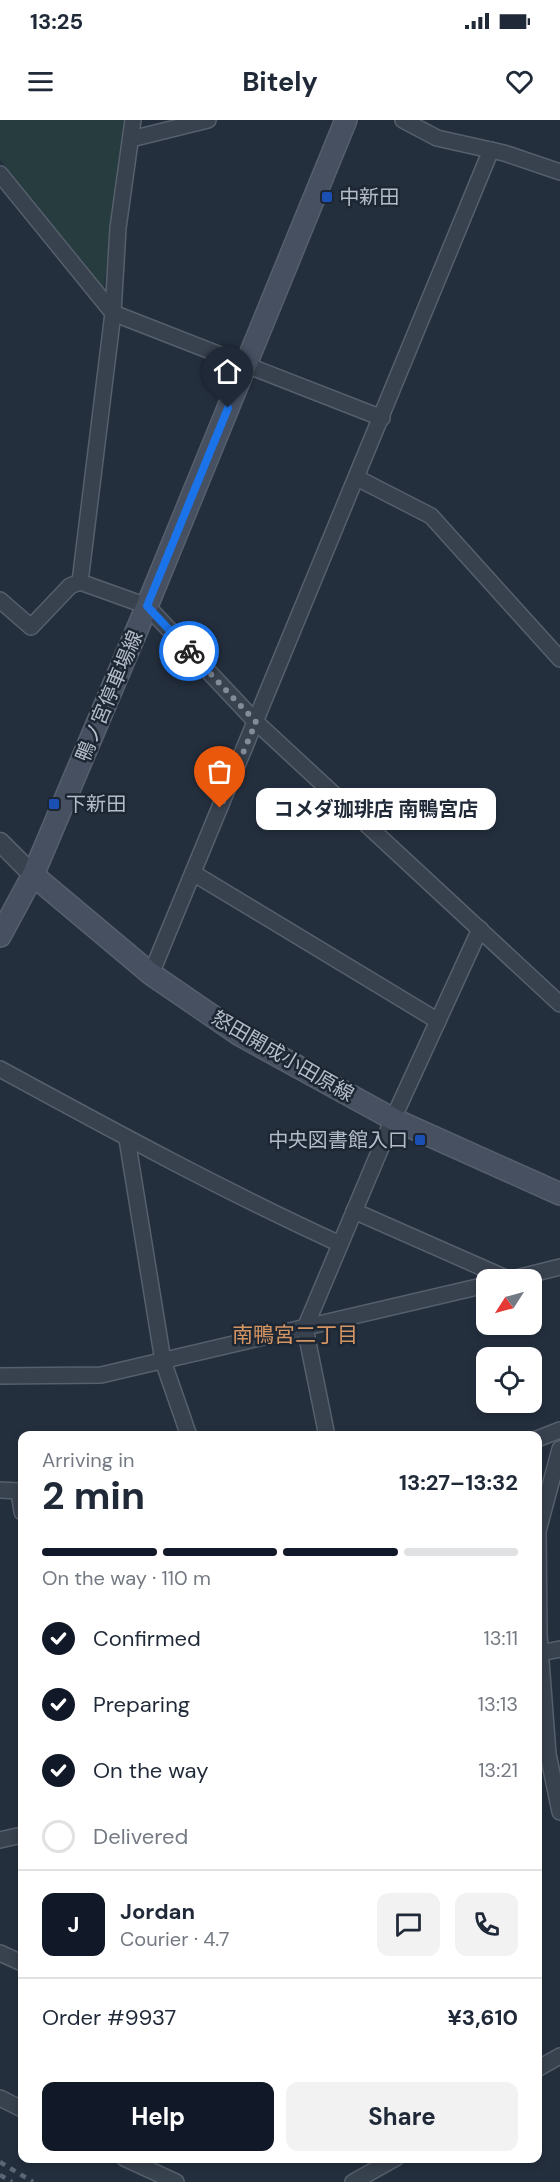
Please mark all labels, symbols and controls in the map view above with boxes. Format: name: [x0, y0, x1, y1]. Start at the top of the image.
text: 13:25: [30, 7, 83, 36]
text: Bitely: [242, 64, 318, 99]
icon: menu: [24, 65, 57, 98]
icon: heart: [503, 65, 536, 98]
place label: 中新田: [339, 184, 399, 210]
marker: 中新田: [320, 190, 334, 204]
pin: [202, 346, 253, 408]
icon: home: [211, 355, 244, 388]
courier: [159, 621, 219, 681]
street label: 鴨ノ宮停車場線: [70, 626, 148, 766]
icon: bike: [173, 635, 206, 668]
pin: [194, 746, 245, 808]
icon: bag: [203, 755, 236, 788]
callout: コメダ珈琲店 南鴨宮店: [256, 787, 496, 829]
place label: 下新田: [66, 791, 126, 817]
text: コメダ珈琲店 南鴨宮店: [274, 796, 478, 822]
marker: 下新田: [47, 797, 61, 811]
street label: 怒田開成小田原線: [207, 1005, 359, 1107]
place label: 中央図書館入口: [268, 1127, 408, 1153]
marker: 中央図書館入口: [413, 1133, 427, 1147]
north arrow: [476, 1269, 542, 1335]
map controls: [476, 1269, 542, 1413]
district label: 南鴨宮二丁目: [232, 1321, 358, 1349]
button: locate: [476, 1347, 542, 1413]
text: Arriving in: [42, 1447, 134, 1473]
text: 13:27–13:32: [399, 1468, 518, 1497]
text: 2 min: [42, 1470, 145, 1521]
text: On the way · 110 m: [42, 1565, 211, 1591]
icon: check: [42, 1622, 75, 1655]
text: Confirmed: [93, 1624, 201, 1653]
text: 13:11: [483, 1625, 518, 1651]
icon: check: [42, 1688, 75, 1721]
text: Preparing: [93, 1690, 190, 1719]
text: 13:13: [478, 1691, 518, 1717]
icon: check: [42, 1754, 75, 1787]
text: On the way: [93, 1756, 208, 1785]
text: 13:21: [478, 1757, 518, 1783]
text: Delivered: [93, 1822, 188, 1851]
button: chat: [377, 1893, 440, 1956]
button: phone: [455, 1893, 518, 1956]
text: Jordan: [120, 1897, 195, 1926]
text: J: [68, 1910, 79, 1939]
text: Courier · 4.7: [120, 1926, 229, 1952]
text: Order #9937: [42, 2003, 176, 2032]
text: ¥3,610: [448, 2003, 518, 2032]
button: Help: [42, 2082, 274, 2151]
button: Share: [286, 2082, 518, 2151]

